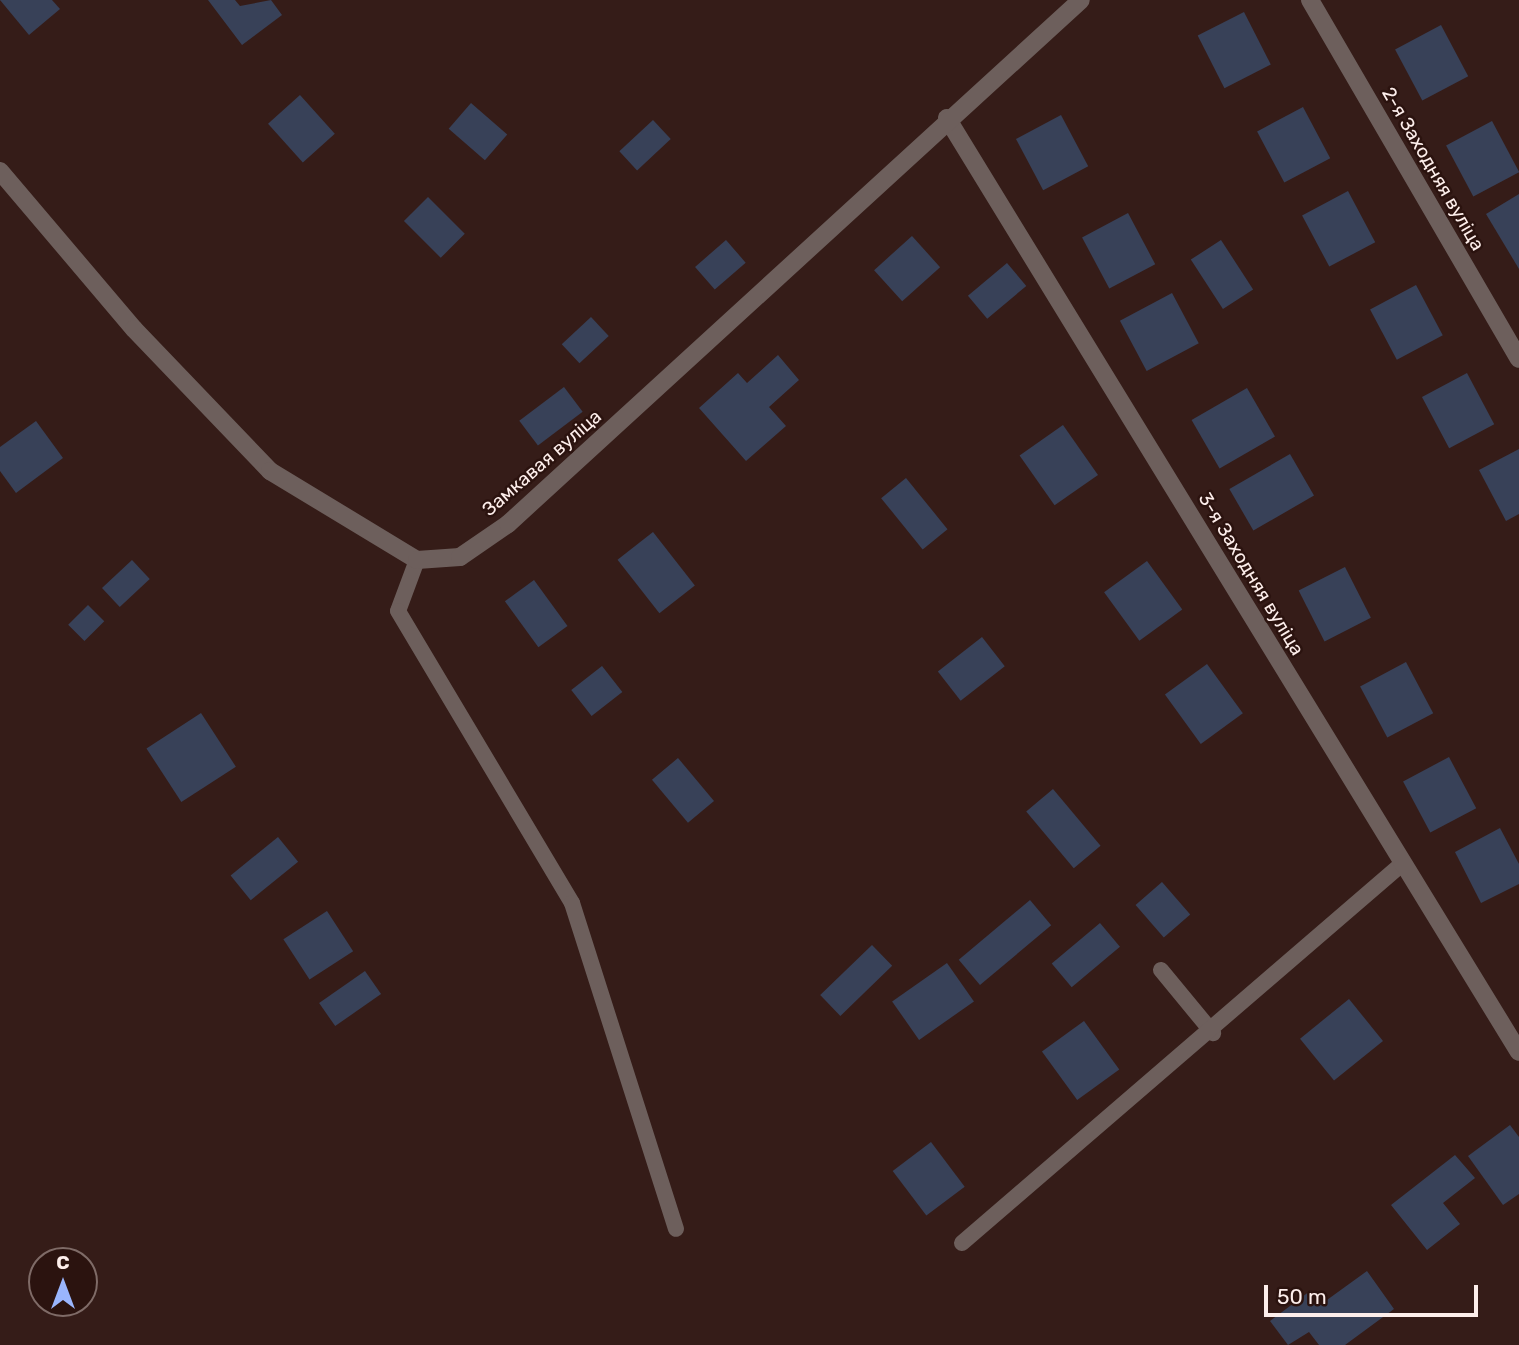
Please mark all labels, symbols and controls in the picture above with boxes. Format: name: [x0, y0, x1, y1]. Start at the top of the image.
street label: 2-я Заходняя вуліца: [1377, 83, 1489, 255]
street label: Замкавая вуліца: [478, 405, 606, 521]
street label: 3-я Заходняя вуліца: [1193, 489, 1309, 659]
north arrow: [28, 1247, 98, 1317]
text: С: [56, 1251, 70, 1274]
scale bar: [1267, 1272, 1480, 1316]
text: 50 m: [1277, 1284, 1327, 1309]

